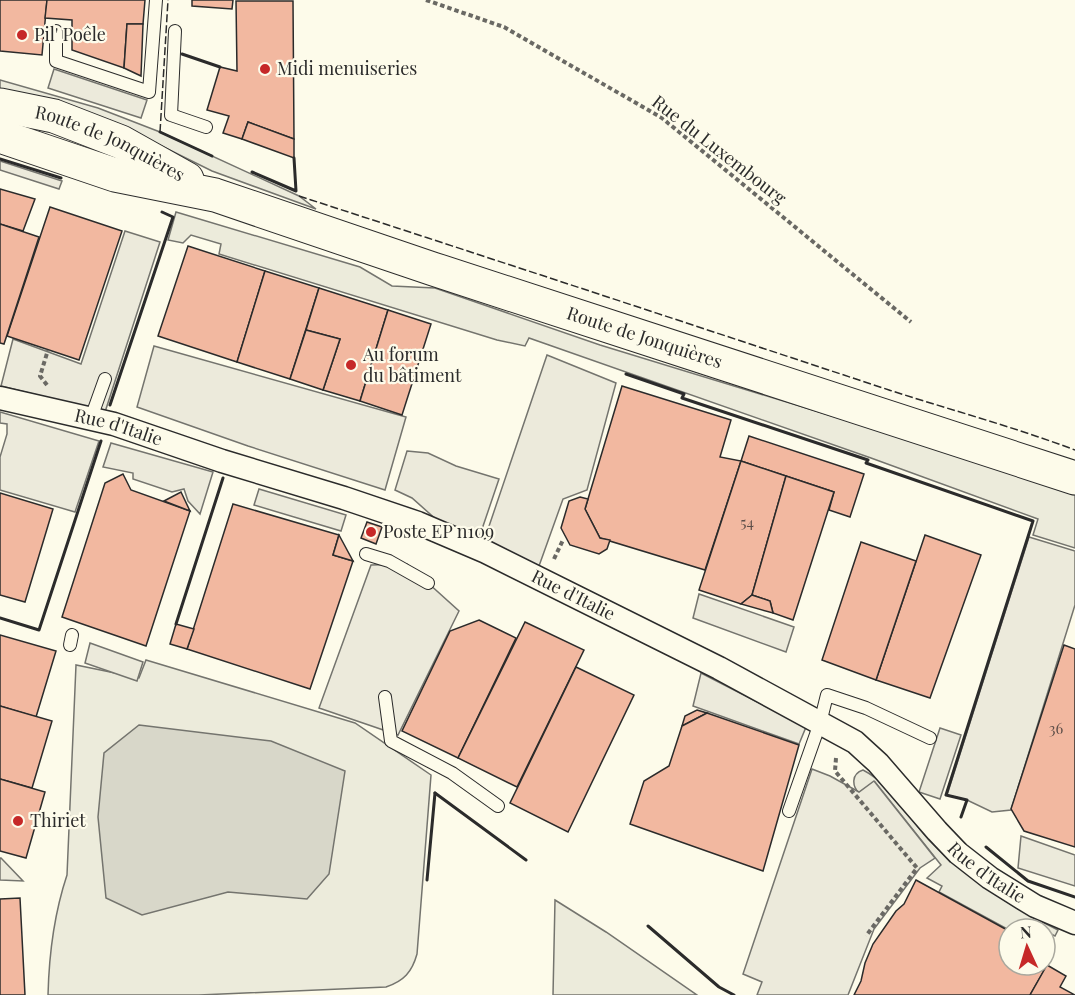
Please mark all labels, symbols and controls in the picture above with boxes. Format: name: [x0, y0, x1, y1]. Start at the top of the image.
place label: Pil' Poêle: [34, 22, 106, 46]
marker: Pil' Poêle: [15, 28, 29, 42]
place label: Midi menuiseries: [277, 56, 417, 80]
marker: Midi menuiseries: [258, 62, 272, 76]
street label: Rue du Luxembourg: [648, 89, 792, 210]
street label: Route de Jonquières: [33, 99, 189, 186]
street label: Route de Jonquières: [564, 300, 726, 373]
place label: Au forum du bâtiment: [362, 342, 462, 387]
marker: Au forum du bâtiment: [344, 358, 358, 372]
street label: Rue d'Italie: [72, 402, 166, 451]
house number: 54: [740, 512, 754, 532]
place label: Poste EP n109: [383, 519, 494, 543]
marker: Poste EP n109: [364, 525, 378, 539]
street label: Rue d'Italie: [528, 564, 619, 625]
house number: 36: [1049, 718, 1063, 738]
place label: Thiriet: [30, 808, 86, 832]
marker: Thiriet: [11, 814, 25, 828]
street label: Rue d'Italie: [943, 836, 1030, 908]
north arrow: [997, 917, 1057, 977]
text: N: [1019, 921, 1033, 942]

